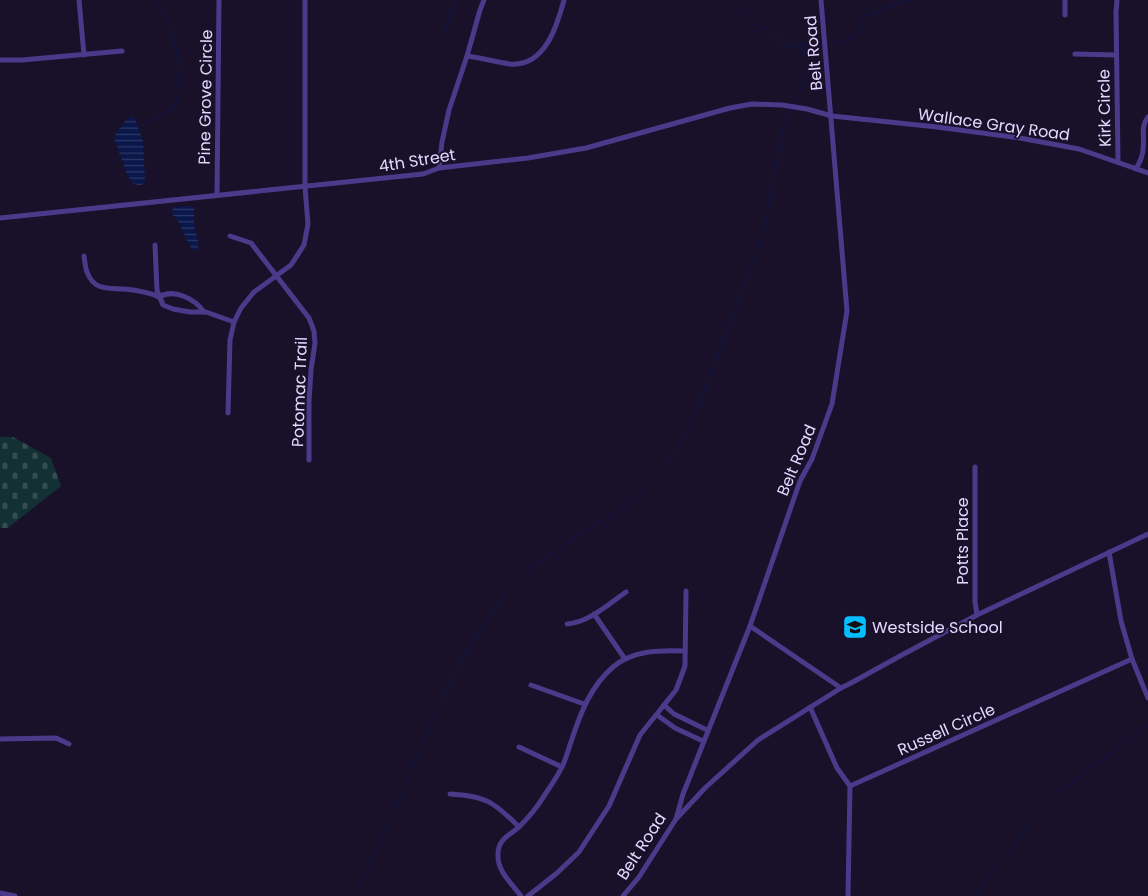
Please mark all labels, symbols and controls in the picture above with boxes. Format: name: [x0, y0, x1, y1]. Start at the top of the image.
street label: Belt Road: [799, 14, 828, 92]
street label: Pine Grove Circle: [193, 29, 218, 165]
street label: Kirk Circle: [1092, 69, 1117, 147]
street label: Wallace Gray Road: [917, 102, 1071, 147]
street label: 4th Street: [377, 143, 457, 178]
street label: Potomac Trail: [286, 337, 313, 447]
street label: Belt Road: [771, 421, 822, 499]
street label: Potts Place: [951, 497, 974, 585]
school or university icon: Westside School: [842, 614, 868, 640]
place label: Westside School: [872, 616, 1003, 639]
street label: Russell Circle: [894, 698, 999, 761]
street label: Belt Road: [611, 808, 672, 884]

